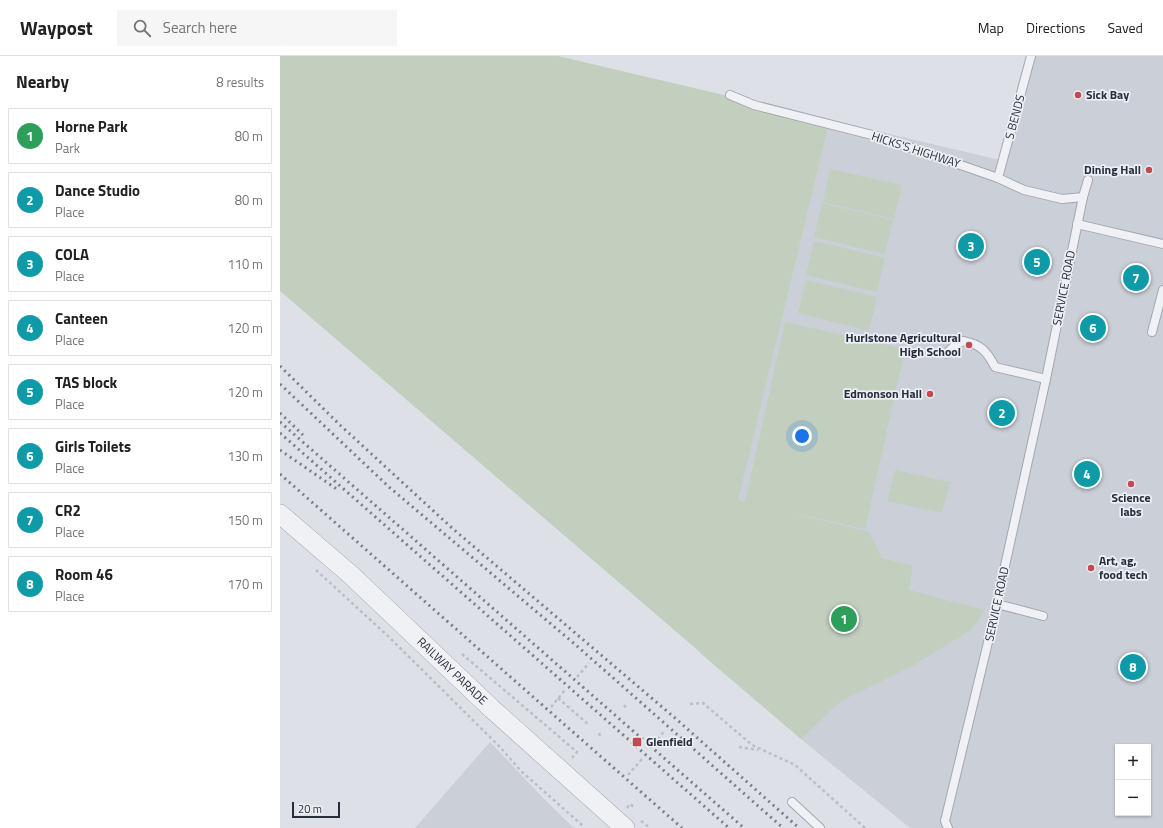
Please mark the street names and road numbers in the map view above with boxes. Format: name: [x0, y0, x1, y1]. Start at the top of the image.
street label: S BENDS: [999, 92, 1030, 141]
street label: HICKS'S HIGHWAY: [869, 126, 964, 173]
street label: SERVICE ROAD: [1047, 248, 1080, 327]
street label: SERVICE ROAD: [979, 564, 1014, 643]
street label: RAILWAY PARADE: [413, 632, 492, 709]

